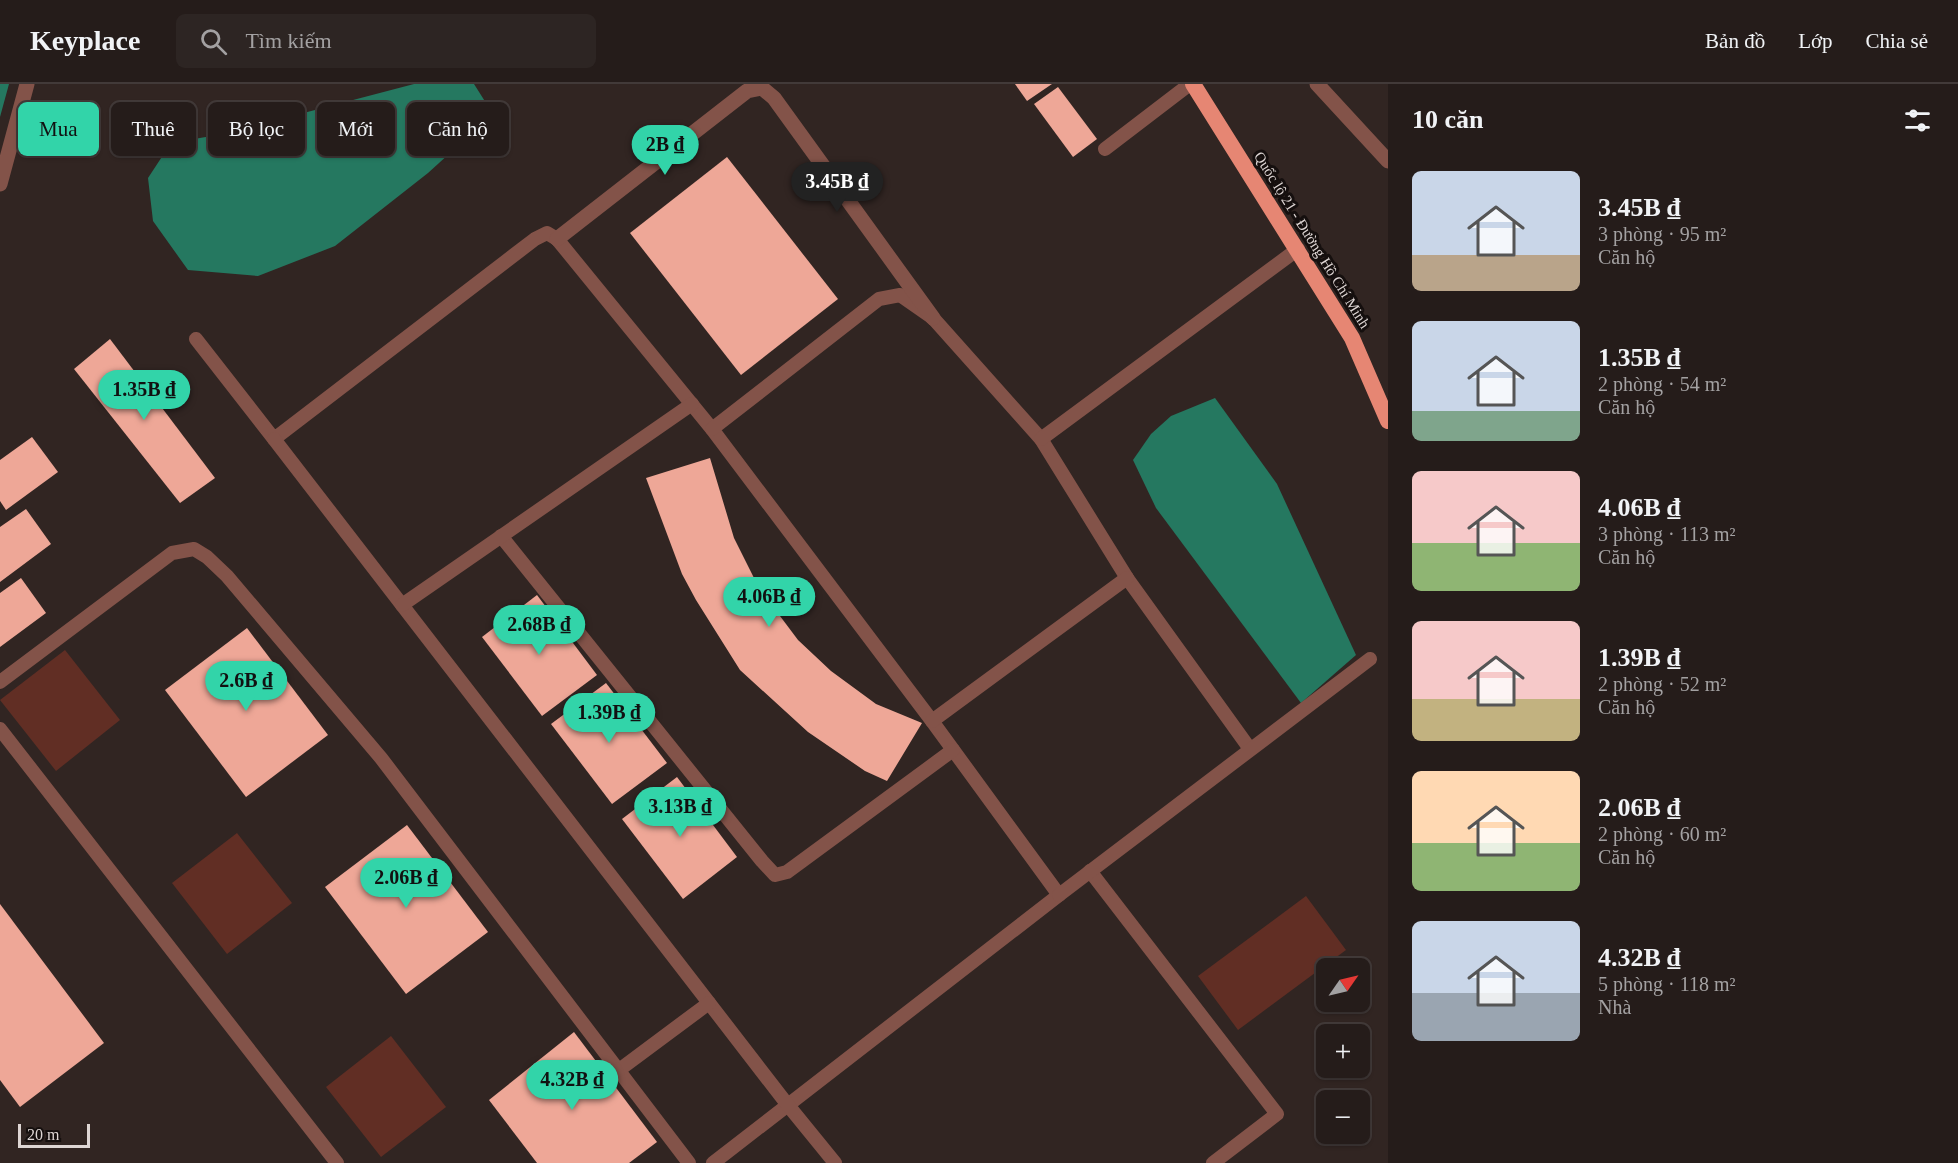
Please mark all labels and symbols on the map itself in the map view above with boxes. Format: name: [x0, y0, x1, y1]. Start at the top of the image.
pin: 2B ₫: [629, 125, 701, 176]
street label: Quốc lộ 21 - Đường Hồ Chí Minh: [1251, 149, 1373, 332]
pin: 3.45B ₫: [782, 162, 892, 213]
pin: 1.35B ₫: [89, 370, 199, 421]
pin: 4.06B ₫: [714, 577, 824, 628]
pin: 2.68B ₫: [484, 605, 594, 656]
pin: 2.6B ₫: [197, 661, 295, 712]
pin: 1.39B ₫: [554, 693, 664, 744]
pin: 3.13B ₫: [625, 787, 735, 838]
pin: 2.06B ₫: [351, 858, 461, 909]
north arrow: [1316, 958, 1370, 1012]
pin: 4.32B ₫: [517, 1060, 627, 1111]
scale bar: [18, 1121, 90, 1148]

